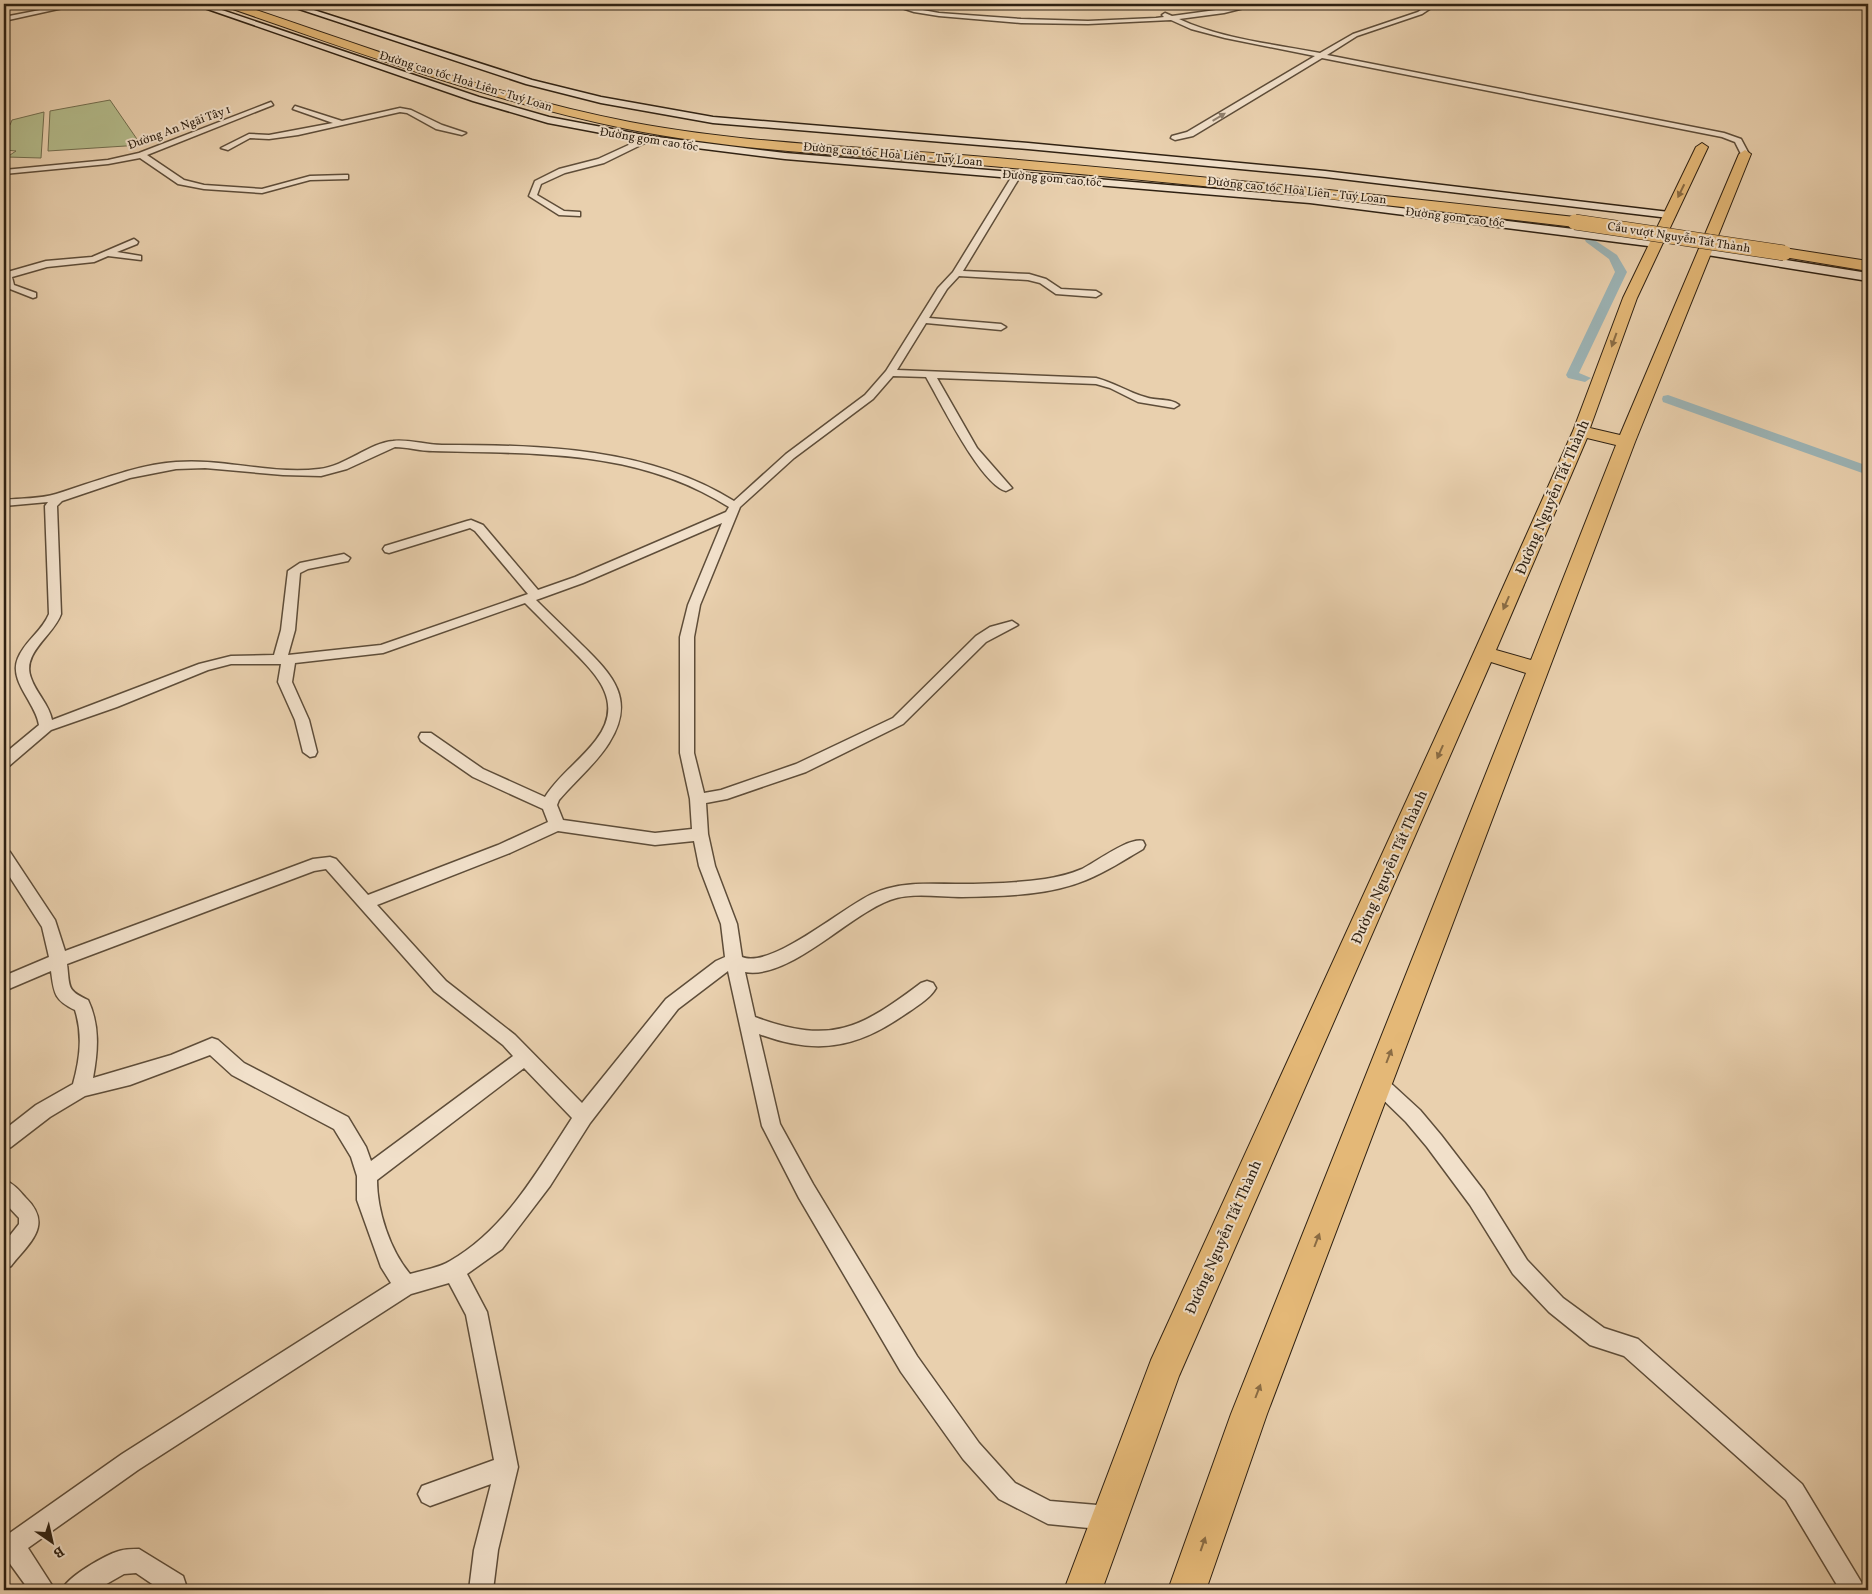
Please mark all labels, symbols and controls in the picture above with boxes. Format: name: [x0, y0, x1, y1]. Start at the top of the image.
street label: Đường cao tốc Hoà Liên - Tuý Loan: [377, 48, 554, 116]
street label: Đường An Ngãi Tây 1: [126, 102, 233, 154]
one-way arrow: [1212, 113, 1225, 122]
street label: Đường gom cao tốc: [598, 124, 699, 156]
street label: Đường cao tốc Hoà Liên - Tuý Loan: [802, 139, 983, 171]
street label: Đường gom cao tốc: [1002, 167, 1102, 191]
street label: Đường cao tốc Hoà Liên - Tuý Loan: [1206, 174, 1387, 208]
one-way arrow: [1677, 184, 1685, 199]
street label: Đường gom cao tốc: [1404, 204, 1505, 232]
street label: Cầu vượt Nguyễn Tất Thành: [1606, 219, 1752, 257]
one-way arrow: [1610, 332, 1617, 347]
street label: Đường Nguyễn Tất Thành: [1511, 417, 1596, 578]
one-way arrow: [1501, 596, 1509, 610]
one-way arrow: [1436, 745, 1444, 759]
street label: Đường Nguyễn Tất Thành: [1347, 787, 1434, 948]
one-way arrow: [1385, 1048, 1393, 1063]
street label: Đường Nguyễn Tất Thành: [1181, 1157, 1268, 1318]
one-way arrow: [1313, 1232, 1321, 1247]
one-way arrow: [1254, 1383, 1262, 1398]
north arrow: [28, 1516, 78, 1566]
one-way arrow: [1200, 1537, 1208, 1552]
text: B: [49, 1541, 68, 1562]

